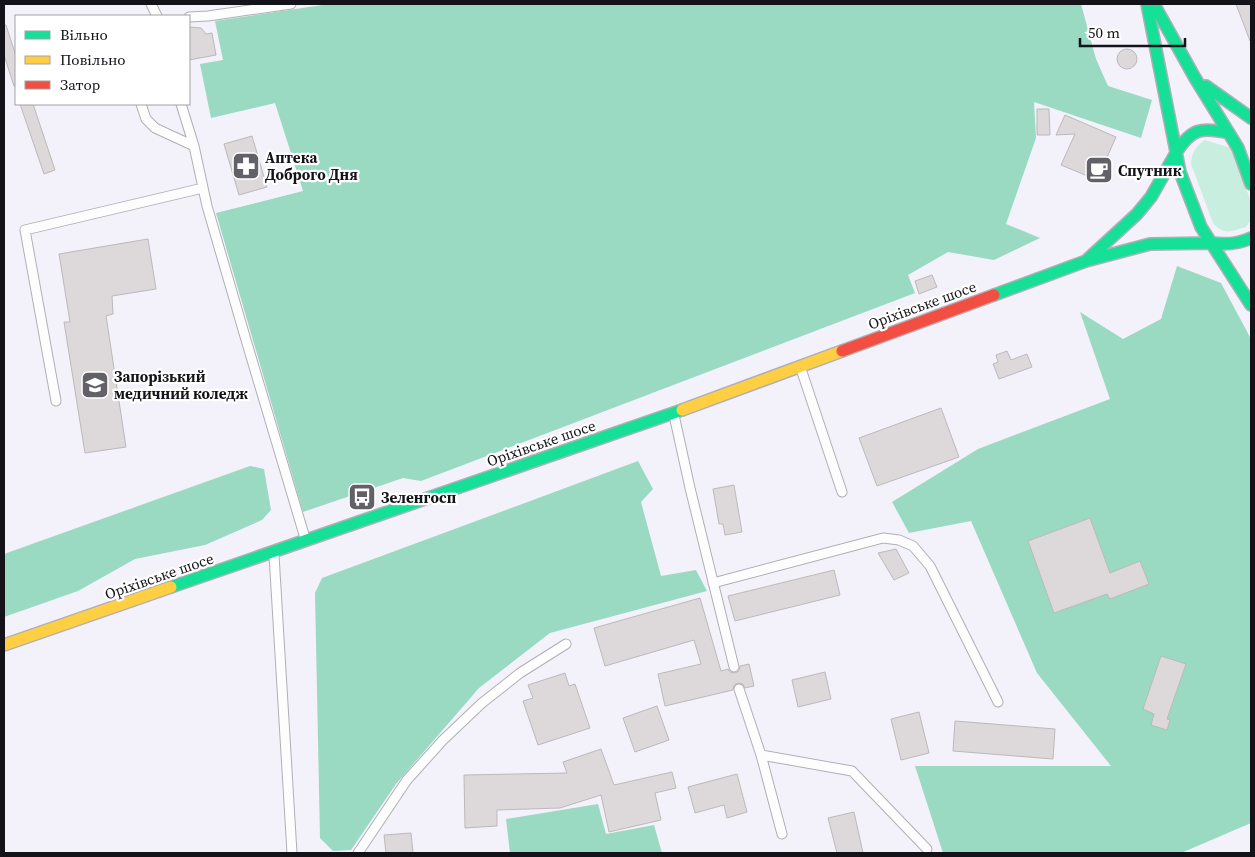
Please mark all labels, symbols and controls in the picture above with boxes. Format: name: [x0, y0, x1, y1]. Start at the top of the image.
legend: [15, 15, 190, 105]
scale bar: [1080, 15, 1185, 47]
text: 50 m: [1088, 22, 1120, 43]
text: Вільно: [60, 24, 108, 45]
text: Повільно: [60, 49, 126, 70]
text: Затор: [60, 74, 101, 95]
place label: Аптека Доброго Дня: [265, 147, 358, 185]
pharmacy icon: Аптека Доброго Дня: [231, 151, 261, 181]
cafe icon: Спутник: [1084, 155, 1114, 185]
place label: Спутник: [1118, 160, 1182, 181]
street label: Оріхівське шосе: [865, 276, 979, 334]
place label: Запорізький медичний коледж: [114, 366, 249, 404]
school or university icon: Запорізький медичний коледж: [80, 370, 110, 400]
street label: Оріхівське шосе: [484, 414, 599, 471]
bus stop icon: Зеленгосп: [347, 482, 377, 512]
place label: Зеленгосп: [381, 487, 457, 508]
street label: Оріхівське шосе: [102, 547, 217, 604]

